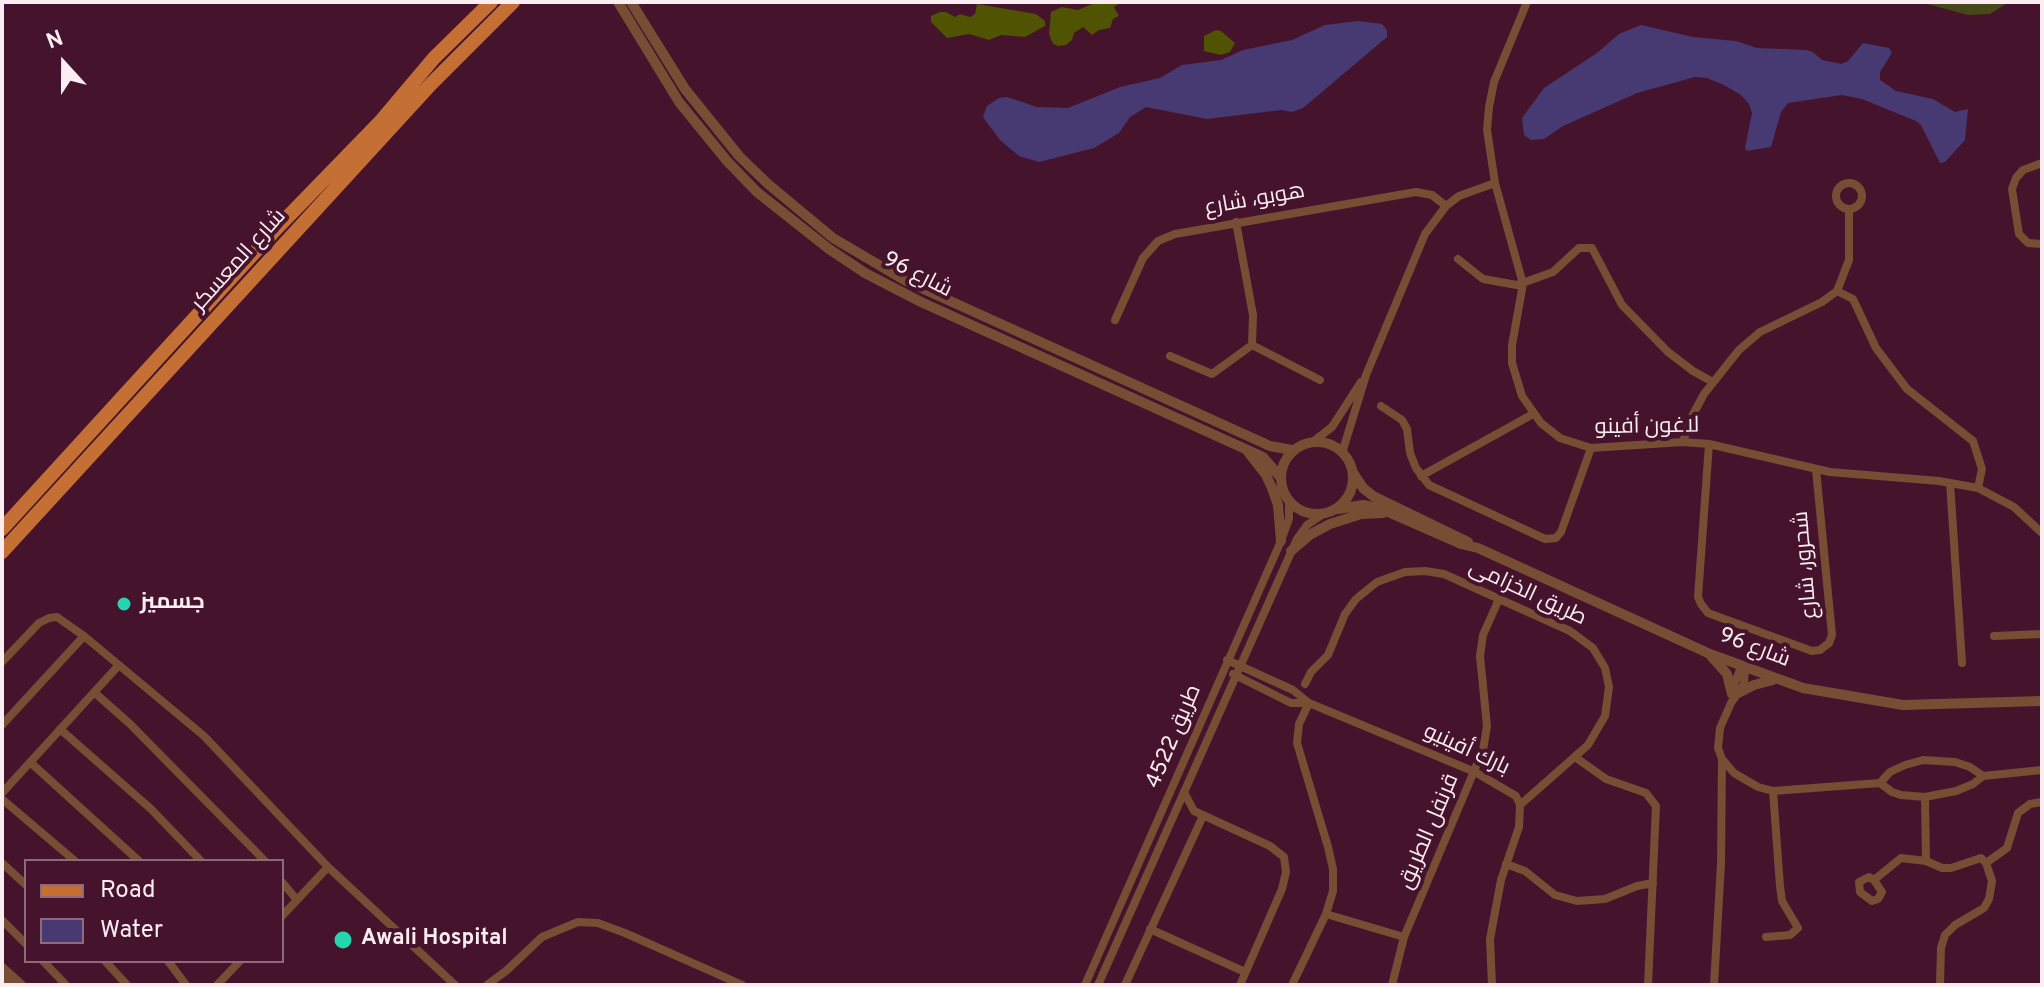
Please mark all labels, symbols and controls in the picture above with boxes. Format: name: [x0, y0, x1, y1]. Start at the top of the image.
north arrow: [24, 24, 104, 104]
text: N: [43, 26, 67, 57]
street label: هوبو، شارع: [1203, 179, 1307, 223]
street label: شارع المعسكر: [187, 204, 293, 318]
street label: شارع 96: [878, 247, 956, 305]
street label: لاغون أفينو: [1594, 414, 1700, 442]
street label: شحرور، شارع: [1789, 510, 1825, 620]
street label: طريق الخزامى: [1464, 555, 1590, 633]
place label: جسميز: [140, 591, 205, 617]
marker: جسميز: [115, 595, 133, 613]
street label: شارع 96: [1715, 623, 1793, 675]
street label: طريق 4522: [1141, 681, 1209, 793]
street label: بارك أفينيو: [1419, 720, 1513, 782]
street label: قرنفل الطريق: [1394, 770, 1466, 894]
legend: [24, 859, 284, 963]
text: Road: [100, 876, 156, 906]
text: Water: [100, 916, 163, 946]
place label: Awali Hospital: [361, 927, 508, 953]
marker: Awali Hospital: [332, 929, 354, 951]

